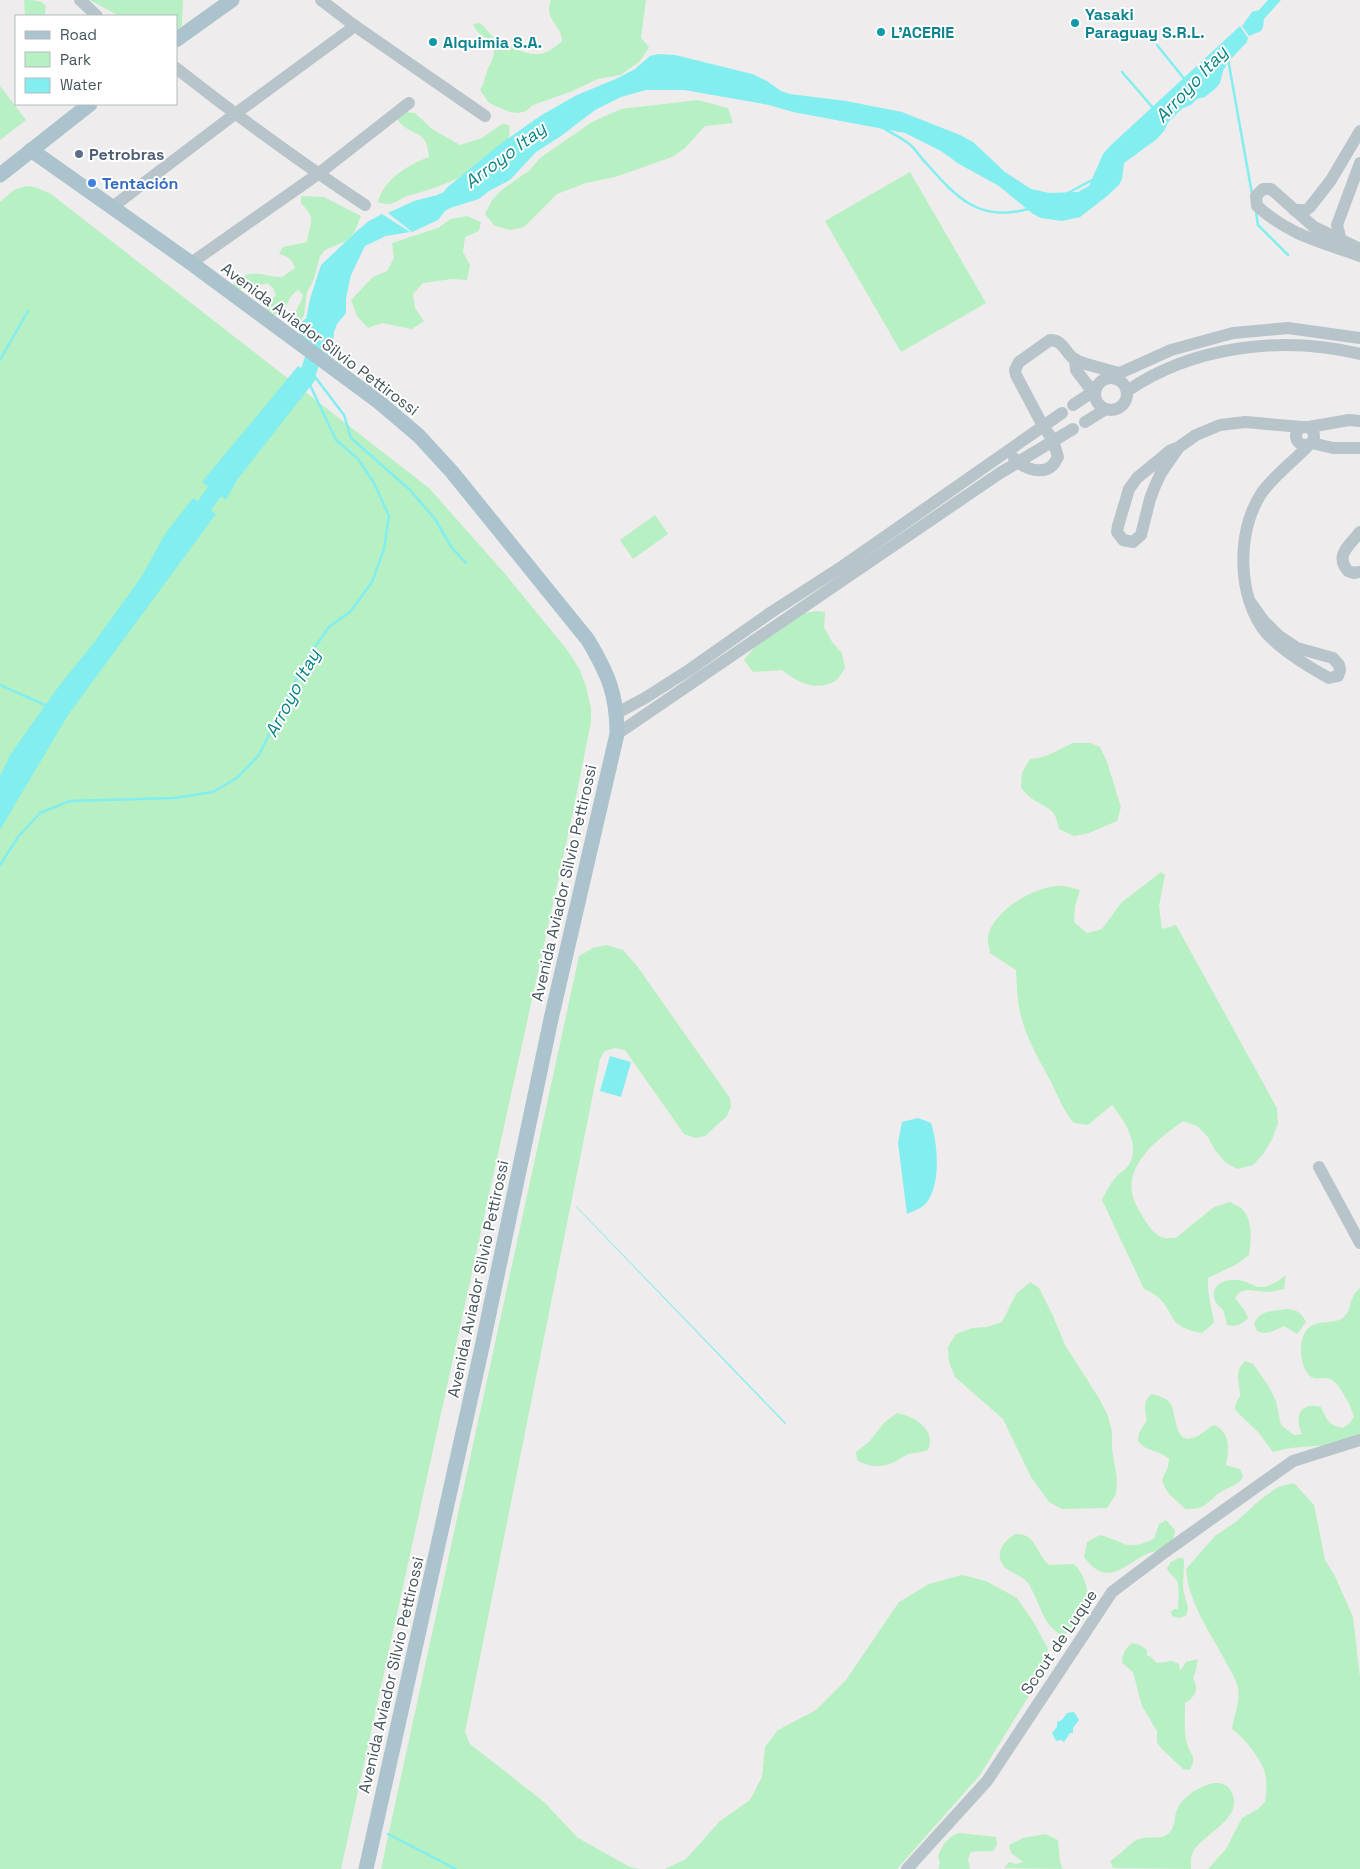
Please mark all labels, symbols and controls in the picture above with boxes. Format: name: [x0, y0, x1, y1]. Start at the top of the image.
place label: Yasaki Paraguay S.R.L.: [1085, 4, 1205, 43]
legend: [15, 15, 178, 105]
marker: Yasaki Paraguay S.R.L.: [1069, 17, 1081, 29]
place label: L'ACERIE: [891, 22, 954, 43]
text: Road: [60, 25, 97, 44]
marker: L'ACERIE: [875, 26, 887, 38]
place label: Alquimia S.A.: [443, 32, 542, 53]
marker: Alquimia S.A.: [427, 36, 439, 48]
water label: Arroyo Itay: [1150, 40, 1233, 127]
text: Park: [60, 50, 91, 69]
text: Water: [60, 75, 103, 94]
water label: Arroyo Itay: [460, 116, 551, 193]
place label: Petrobras: [89, 144, 165, 165]
marker: Petrobras: [73, 148, 85, 160]
place label: Tentación: [102, 173, 178, 194]
marker: Tentación: [86, 177, 98, 189]
street label: Avenida Aviador Silvio Pettirossi: [217, 258, 423, 420]
water label: Arroyo Itay: [259, 644, 325, 741]
street label: Avenida Aviador Silvio Pettirossi: [527, 763, 601, 1003]
street label: Avenida Aviador Silvio Pettirossi: [443, 1158, 513, 1400]
street label: Avenida Aviador Silvio Pettirossi: [354, 1555, 428, 1795]
street label: Scout de Luque: [1016, 1585, 1102, 1699]

